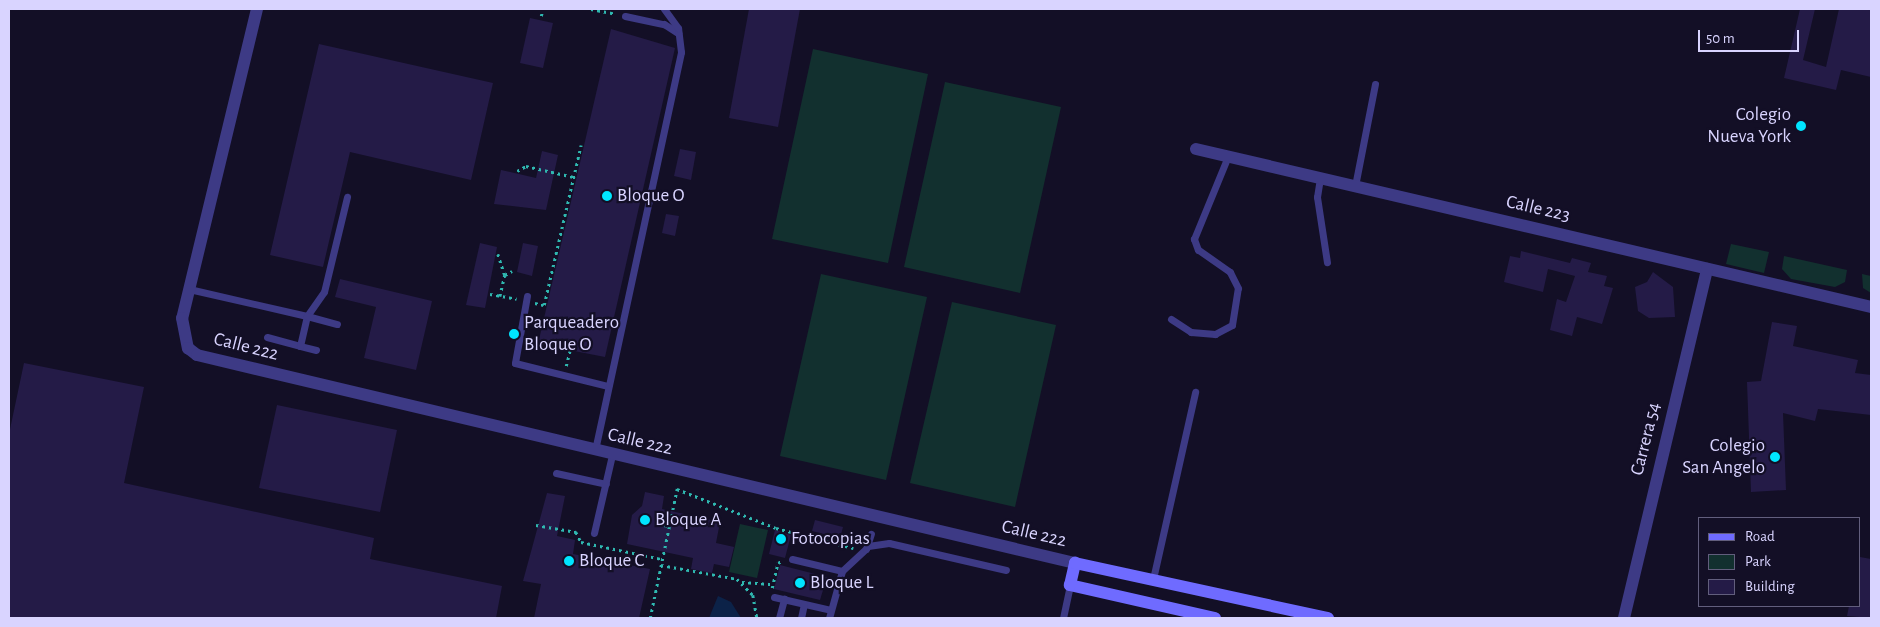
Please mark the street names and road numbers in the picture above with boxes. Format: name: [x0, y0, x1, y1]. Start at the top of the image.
street label: Calle 223: [1504, 191, 1572, 227]
street label: Calle 222: [211, 328, 281, 366]
street label: Carrera 54: [1626, 400, 1666, 478]
street label: Calle 222: [605, 423, 675, 461]
street label: Calle 222: [999, 515, 1069, 553]

